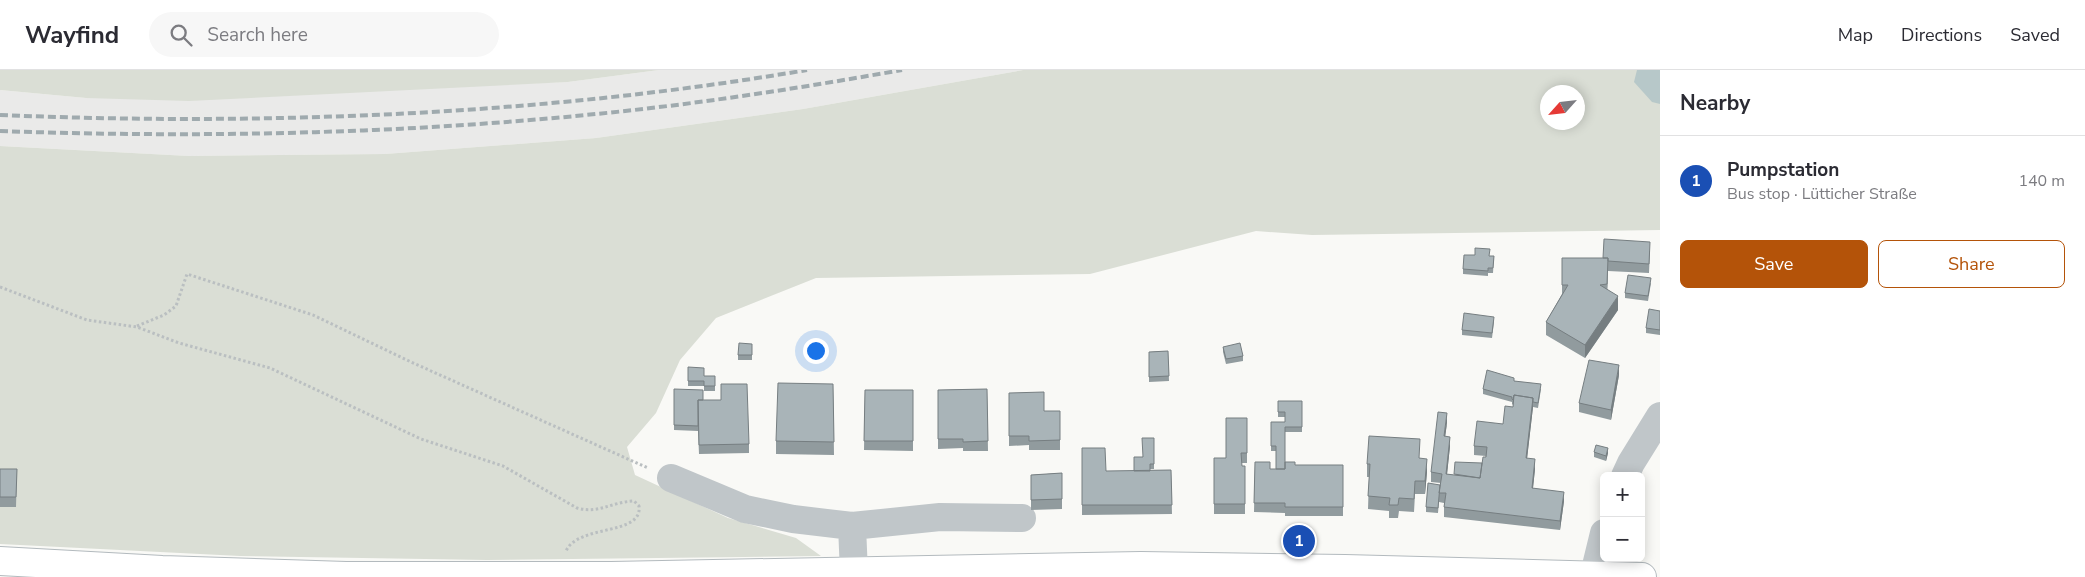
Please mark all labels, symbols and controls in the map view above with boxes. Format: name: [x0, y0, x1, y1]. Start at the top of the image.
search box: [149, 12, 499, 57]
text: Wayfind: [25, 19, 119, 51]
icon: search: [167, 21, 195, 49]
text: Search here: [207, 22, 308, 48]
text: Map: [1838, 23, 1873, 47]
text: Directions: [1901, 23, 1982, 47]
text: Saved: [2010, 23, 2060, 47]
north arrow: [1540, 85, 1585, 130]
text: Nearby: [1680, 89, 1750, 117]
text: Pumpstation: [1727, 157, 1839, 183]
text: 1: [1691, 170, 1701, 192]
text: 140 m: [2018, 170, 2065, 192]
text: Bus stop · Lütticher Straße: [1727, 183, 1917, 205]
button: Save: [1680, 240, 1868, 288]
button: Share: [1878, 240, 2065, 288]
your location: [803, 338, 829, 364]
map controls: [1600, 472, 1645, 562]
button: +: [1600, 472, 1645, 517]
button: −: [1600, 517, 1645, 562]
pin: 1: [1283, 522, 1315, 560]

